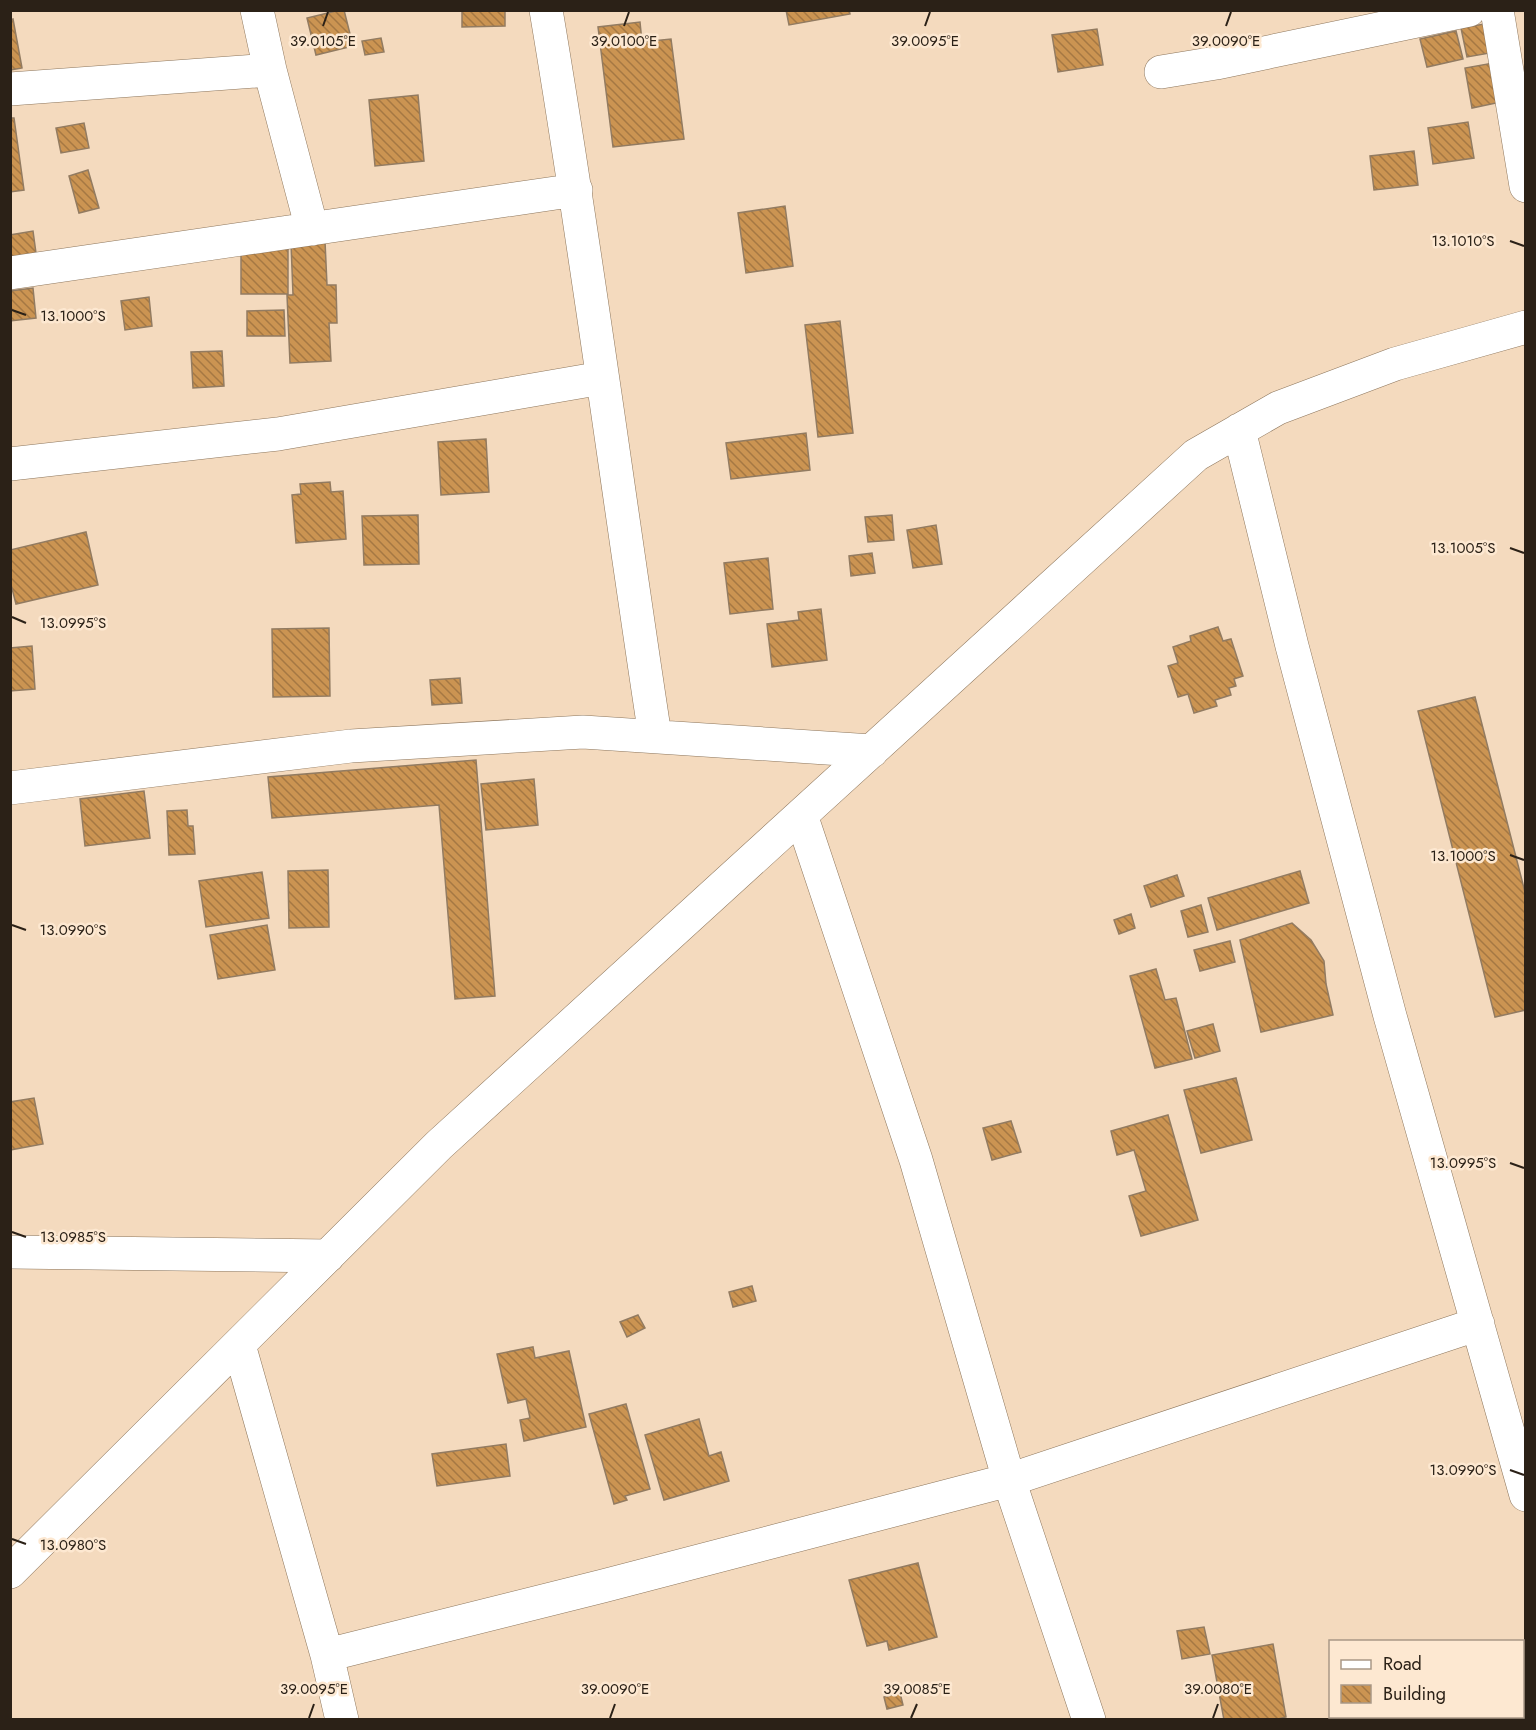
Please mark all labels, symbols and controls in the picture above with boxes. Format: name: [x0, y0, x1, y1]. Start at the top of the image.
text: 39.0105°E: [290, 30, 356, 52]
text: 39.0100°E: [591, 30, 657, 52]
text: 39.0095°E: [891, 30, 959, 52]
text: 39.0090°E: [1192, 30, 1260, 52]
text: 13.1010°S: [1431, 230, 1495, 252]
text: 13.1000°S: [40, 305, 106, 327]
text: 13.1005°S: [1431, 537, 1495, 559]
text: 13.0995°S: [40, 612, 106, 634]
text: 13.1000°S: [1430, 845, 1496, 867]
text: 13.0990°S: [40, 919, 106, 941]
text: 13.0995°S: [1430, 1152, 1496, 1174]
text: 13.0985°S: [40, 1226, 106, 1248]
text: 13.0990°S: [1430, 1459, 1496, 1481]
text: 13.0980°S: [40, 1534, 106, 1556]
legend: [1329, 1640, 1524, 1718]
text: Road: [1383, 1651, 1422, 1677]
text: 39.0095°E: [280, 1678, 348, 1700]
text: 39.0090°E: [581, 1678, 649, 1700]
text: 39.0085°E: [883, 1678, 951, 1700]
text: 39.0080°E: [1184, 1678, 1252, 1700]
text: Building: [1383, 1681, 1446, 1707]

